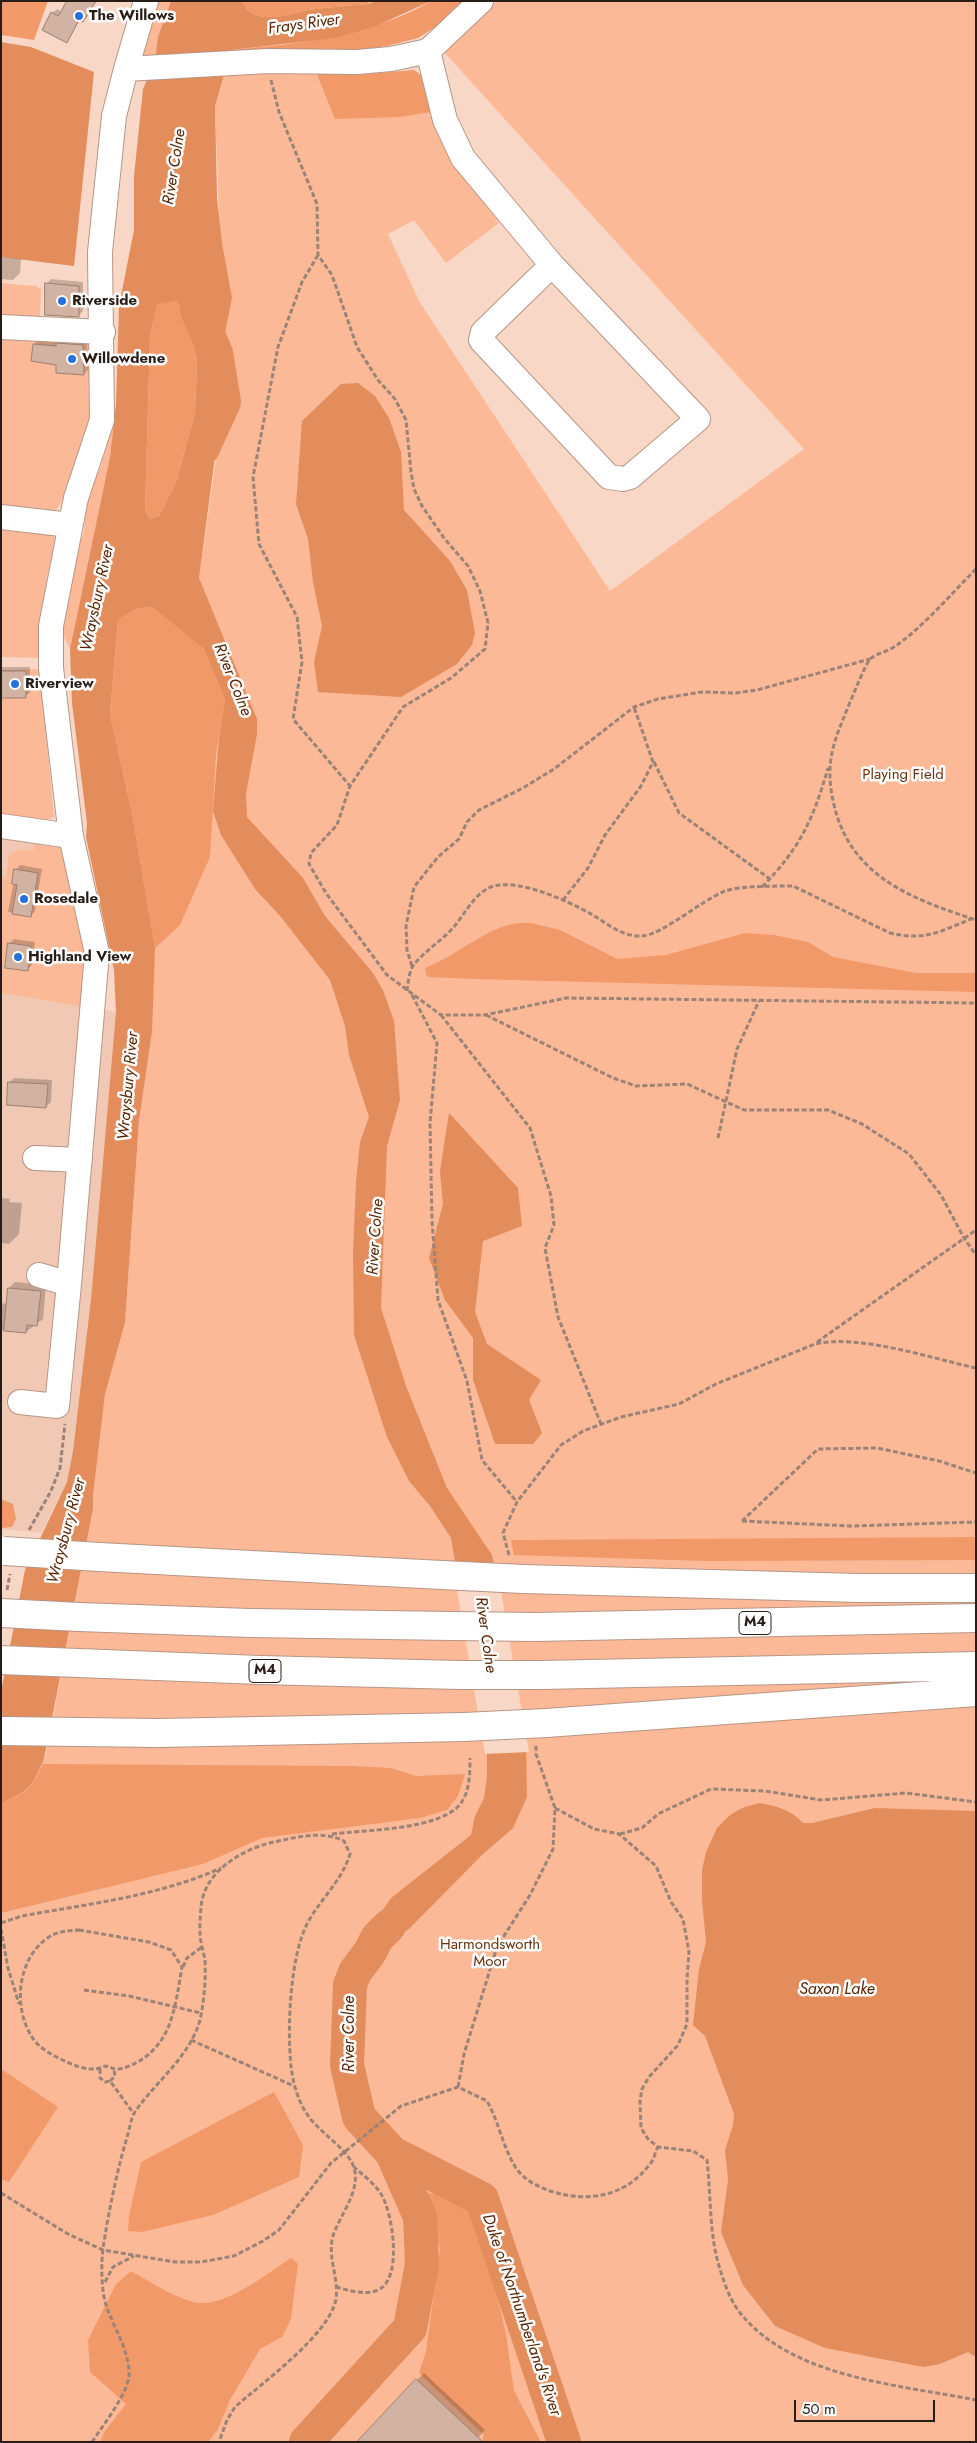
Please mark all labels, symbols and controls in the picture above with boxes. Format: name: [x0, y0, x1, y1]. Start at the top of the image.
place label: The Willows: [89, 7, 174, 25]
marker: The Willows: [73, 10, 85, 22]
water label: Frays River: [267, 10, 341, 40]
water label: River Colne: [160, 128, 190, 206]
place label: Riverside: [72, 292, 137, 310]
marker: Riverside: [56, 295, 68, 307]
place label: Willowdene: [82, 350, 165, 368]
marker: Willowdene: [66, 353, 78, 365]
water label: Wraysbury River: [77, 543, 119, 653]
water label: River Colne: [209, 641, 255, 719]
place label: Riverview: [25, 675, 94, 693]
marker: Riverview: [9, 678, 21, 690]
park label: Playing Field: [862, 766, 944, 784]
place label: Rosedale: [34, 890, 98, 908]
marker: Rosedale: [18, 893, 30, 905]
place label: Highland View: [28, 948, 131, 966]
marker: Highland View: [12, 951, 24, 963]
water label: Wraysbury River: [115, 1031, 143, 1141]
water label: River Colne: [364, 1198, 388, 1276]
water label: Wraysbury River: [44, 1476, 90, 1586]
water label: River Colne: [470, 1596, 500, 1674]
road number: M4: [739, 1612, 771, 1635]
road number: M4: [249, 1660, 281, 1682]
park label: Harmondsworth Moor: [440, 1936, 540, 1971]
water label: Saxon Lake: [799, 1980, 875, 2000]
water label: River Colne: [340, 1996, 360, 2072]
water label: Duke of Northumberland's River: [477, 2212, 565, 2418]
scale bar: [797, 2390, 938, 2422]
text: 50 m: [802, 2398, 836, 2420]

